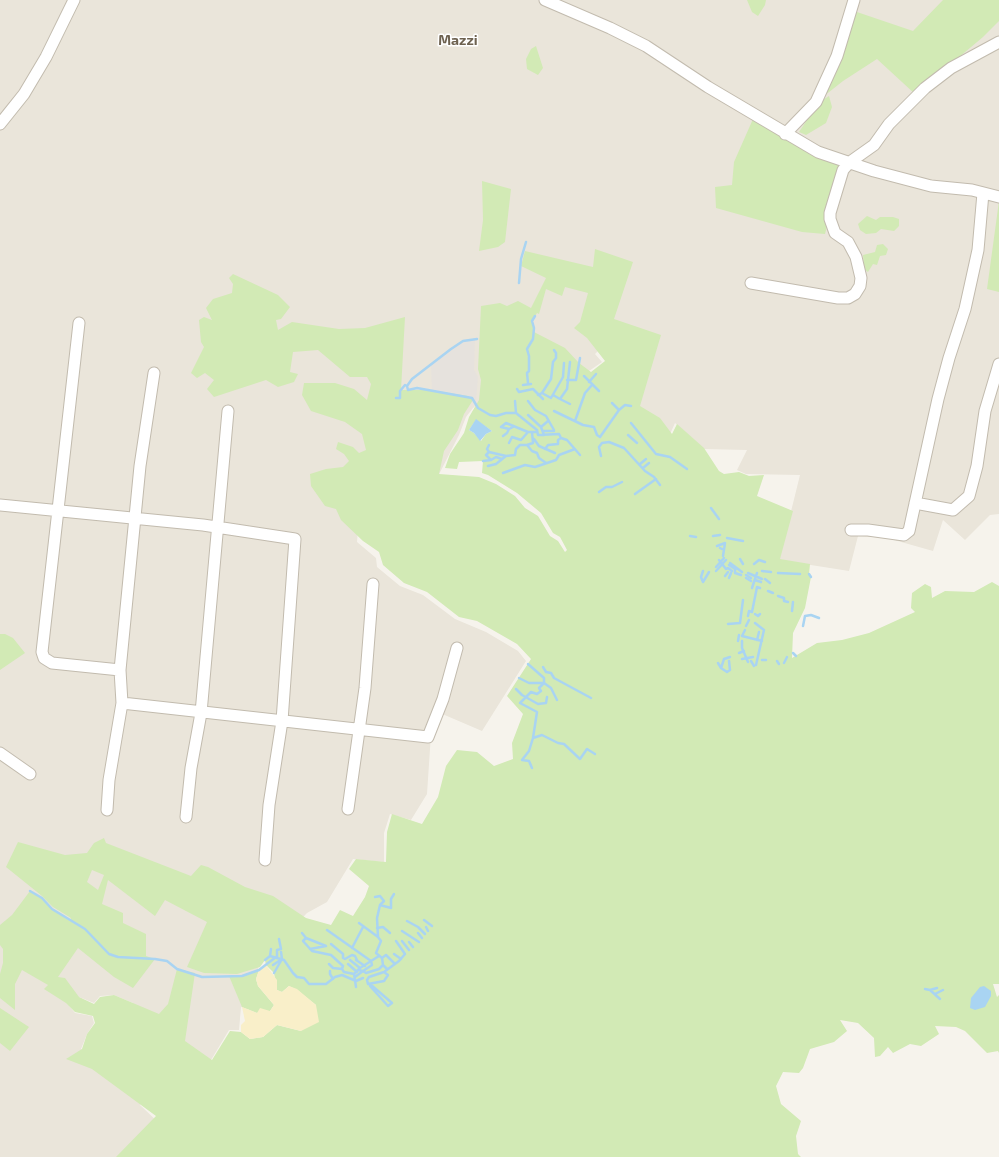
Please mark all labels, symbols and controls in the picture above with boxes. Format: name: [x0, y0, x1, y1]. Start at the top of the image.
district label: Mazzi: [438, 32, 478, 48]

